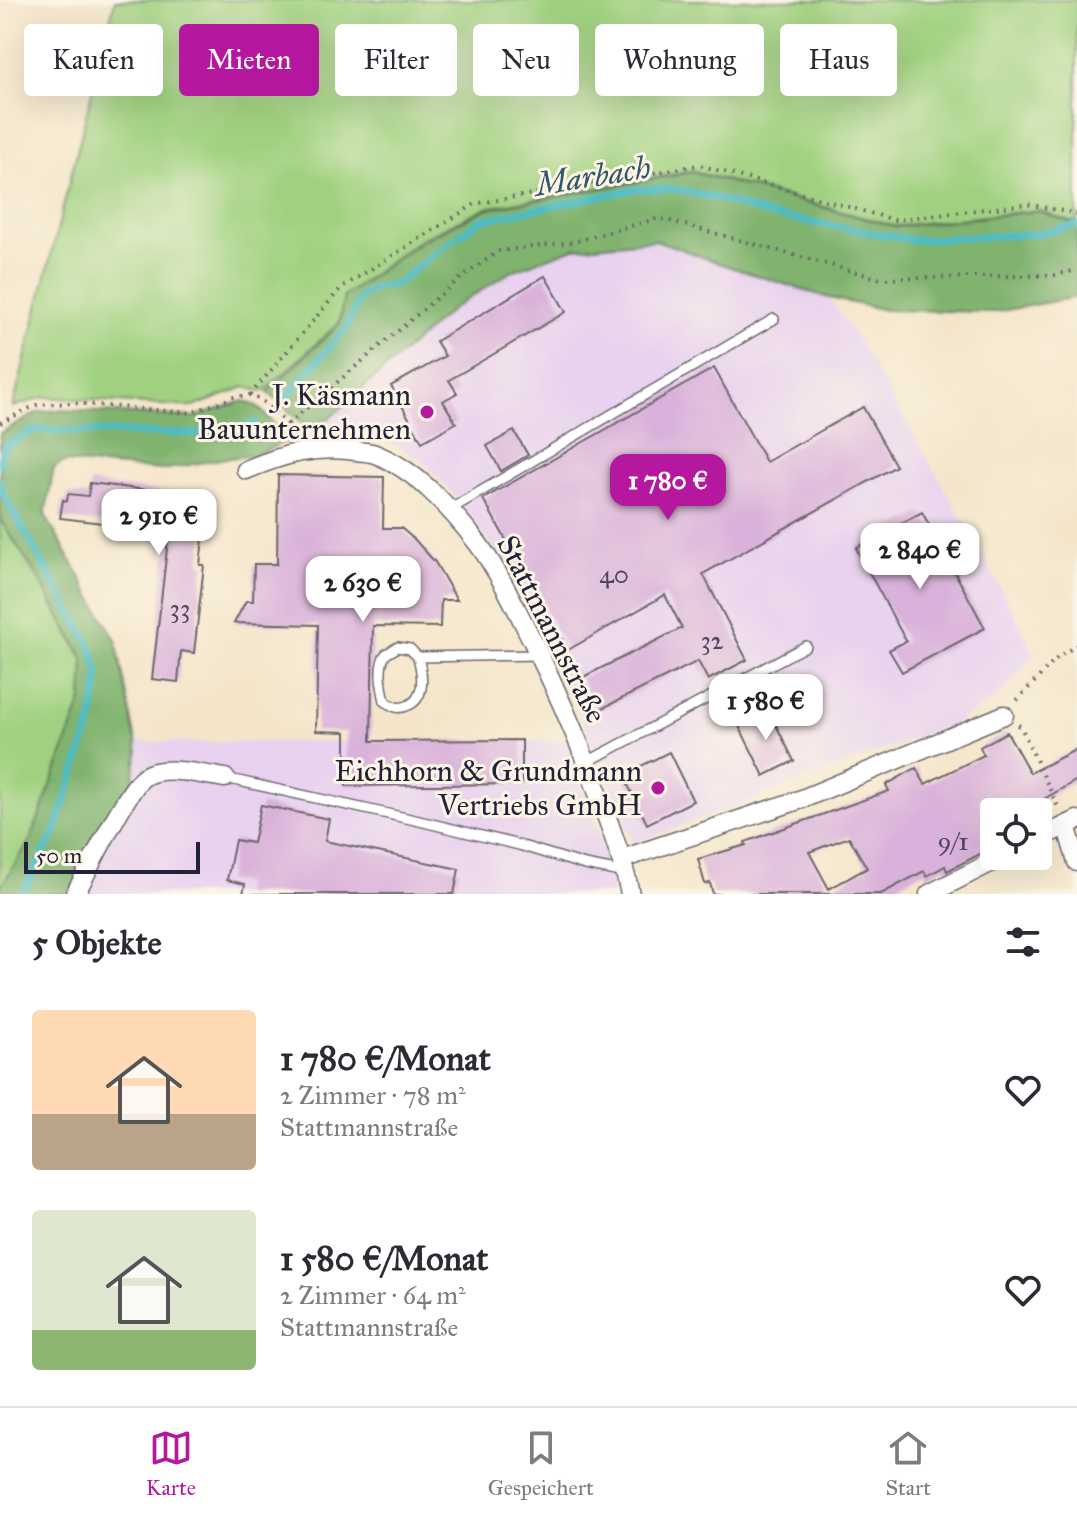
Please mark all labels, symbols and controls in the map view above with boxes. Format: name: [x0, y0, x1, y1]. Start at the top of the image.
chip: Kaufen: [24, 24, 163, 96]
chip: Mieten: [179, 24, 319, 96]
chip: Filter: [335, 24, 457, 96]
chip: Neu: [473, 24, 579, 96]
chip: Wohnung: [595, 24, 764, 96]
chip: Haus: [780, 24, 897, 96]
water label: Marbach: [530, 148, 653, 205]
place label: J. Käsmann Bauunternehmen: [197, 377, 411, 447]
marker: J. Käsmann Bauunternehmen: [418, 403, 436, 421]
pin: 1 780 €: [594, 454, 742, 522]
text: 1 780 €: [628, 464, 708, 496]
pin: 2 910 €: [85, 489, 233, 557]
text: 2 910 €: [120, 499, 198, 531]
pin: 2 840 €: [846, 523, 994, 591]
street label: Stattmannstraße: [489, 529, 615, 729]
text: 2 840 €: [878, 533, 962, 565]
pin: 2 630 €: [289, 556, 437, 624]
house number: 40: [599, 558, 629, 590]
text: 2 630 €: [324, 566, 402, 598]
house number: 33: [170, 592, 190, 624]
house number: 32: [700, 624, 724, 656]
pin: 1 580 €: [692, 674, 840, 742]
text: 1 580 €: [727, 684, 805, 716]
place label: Eichhorn & Grundmann Vertriebs GmbH: [334, 753, 642, 823]
marker: Eichhorn & Grundmann Vertriebs GmbH: [649, 779, 667, 797]
map controls: [980, 798, 1052, 870]
button: locate: [980, 798, 1052, 870]
house number: 9/1: [937, 825, 969, 857]
scale bar: [24, 838, 200, 874]
text: 50 m: [36, 842, 82, 869]
icon: filters: [1001, 920, 1045, 964]
text: 5 Objekte: [32, 922, 162, 963]
text: 1 780 €/Monat: [280, 1038, 491, 1079]
icon: home: [96, 1042, 192, 1138]
icon: heart: [1001, 1068, 1045, 1112]
text: 2 Zimmer · 78 m²: [280, 1079, 466, 1111]
text: Stattmannstraße: [280, 1111, 458, 1143]
text: 1 580 €/Monat: [280, 1238, 488, 1279]
icon: home: [96, 1242, 192, 1338]
icon: heart: [1001, 1268, 1045, 1312]
text: 2 Zimmer · 64 m²: [280, 1279, 466, 1311]
text: Stattmannstraße: [280, 1311, 458, 1343]
tab: Karte: [146, 1426, 196, 1501]
tab: Gespeichert: [488, 1426, 594, 1501]
tab: Start: [885, 1426, 931, 1501]

